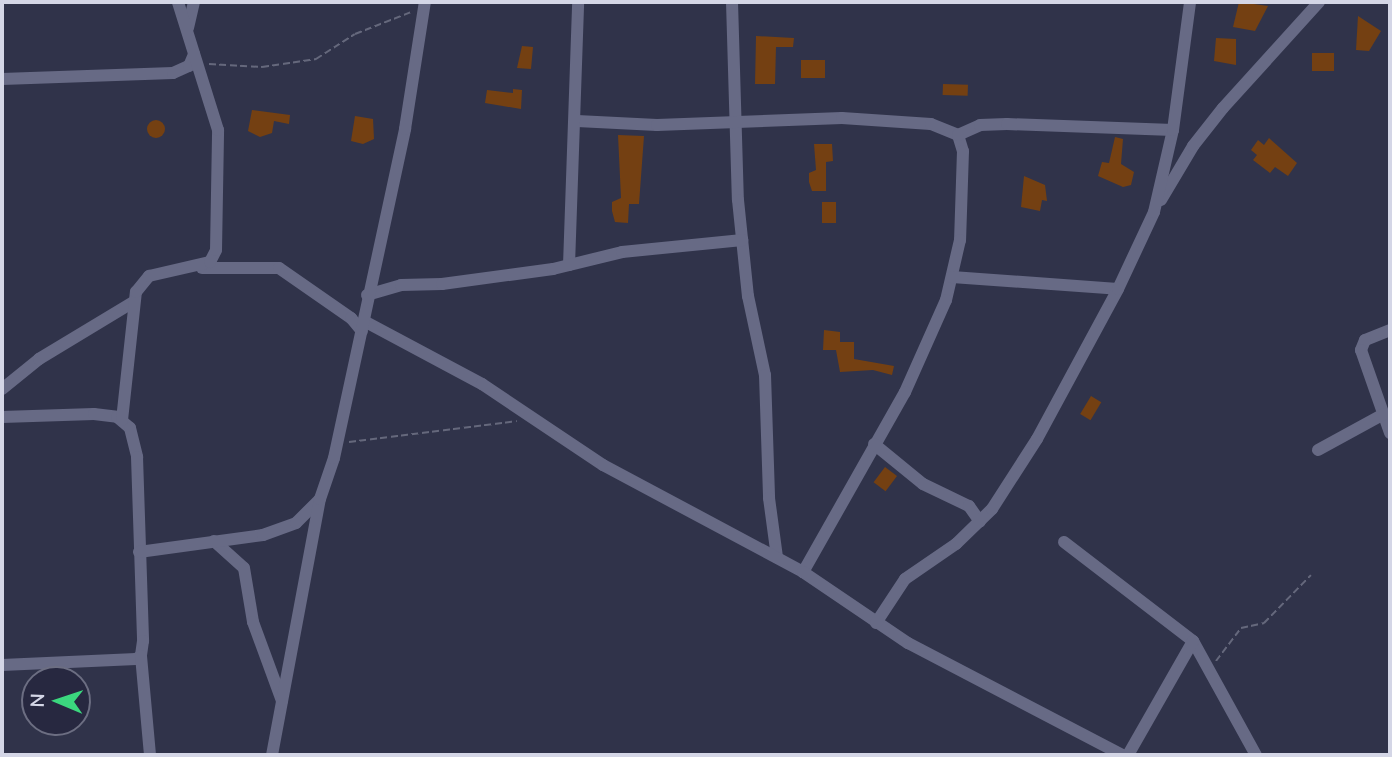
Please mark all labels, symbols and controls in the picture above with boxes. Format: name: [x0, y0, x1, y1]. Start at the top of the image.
north arrow: [21, 666, 91, 736]
text: N: [25, 693, 49, 708]

